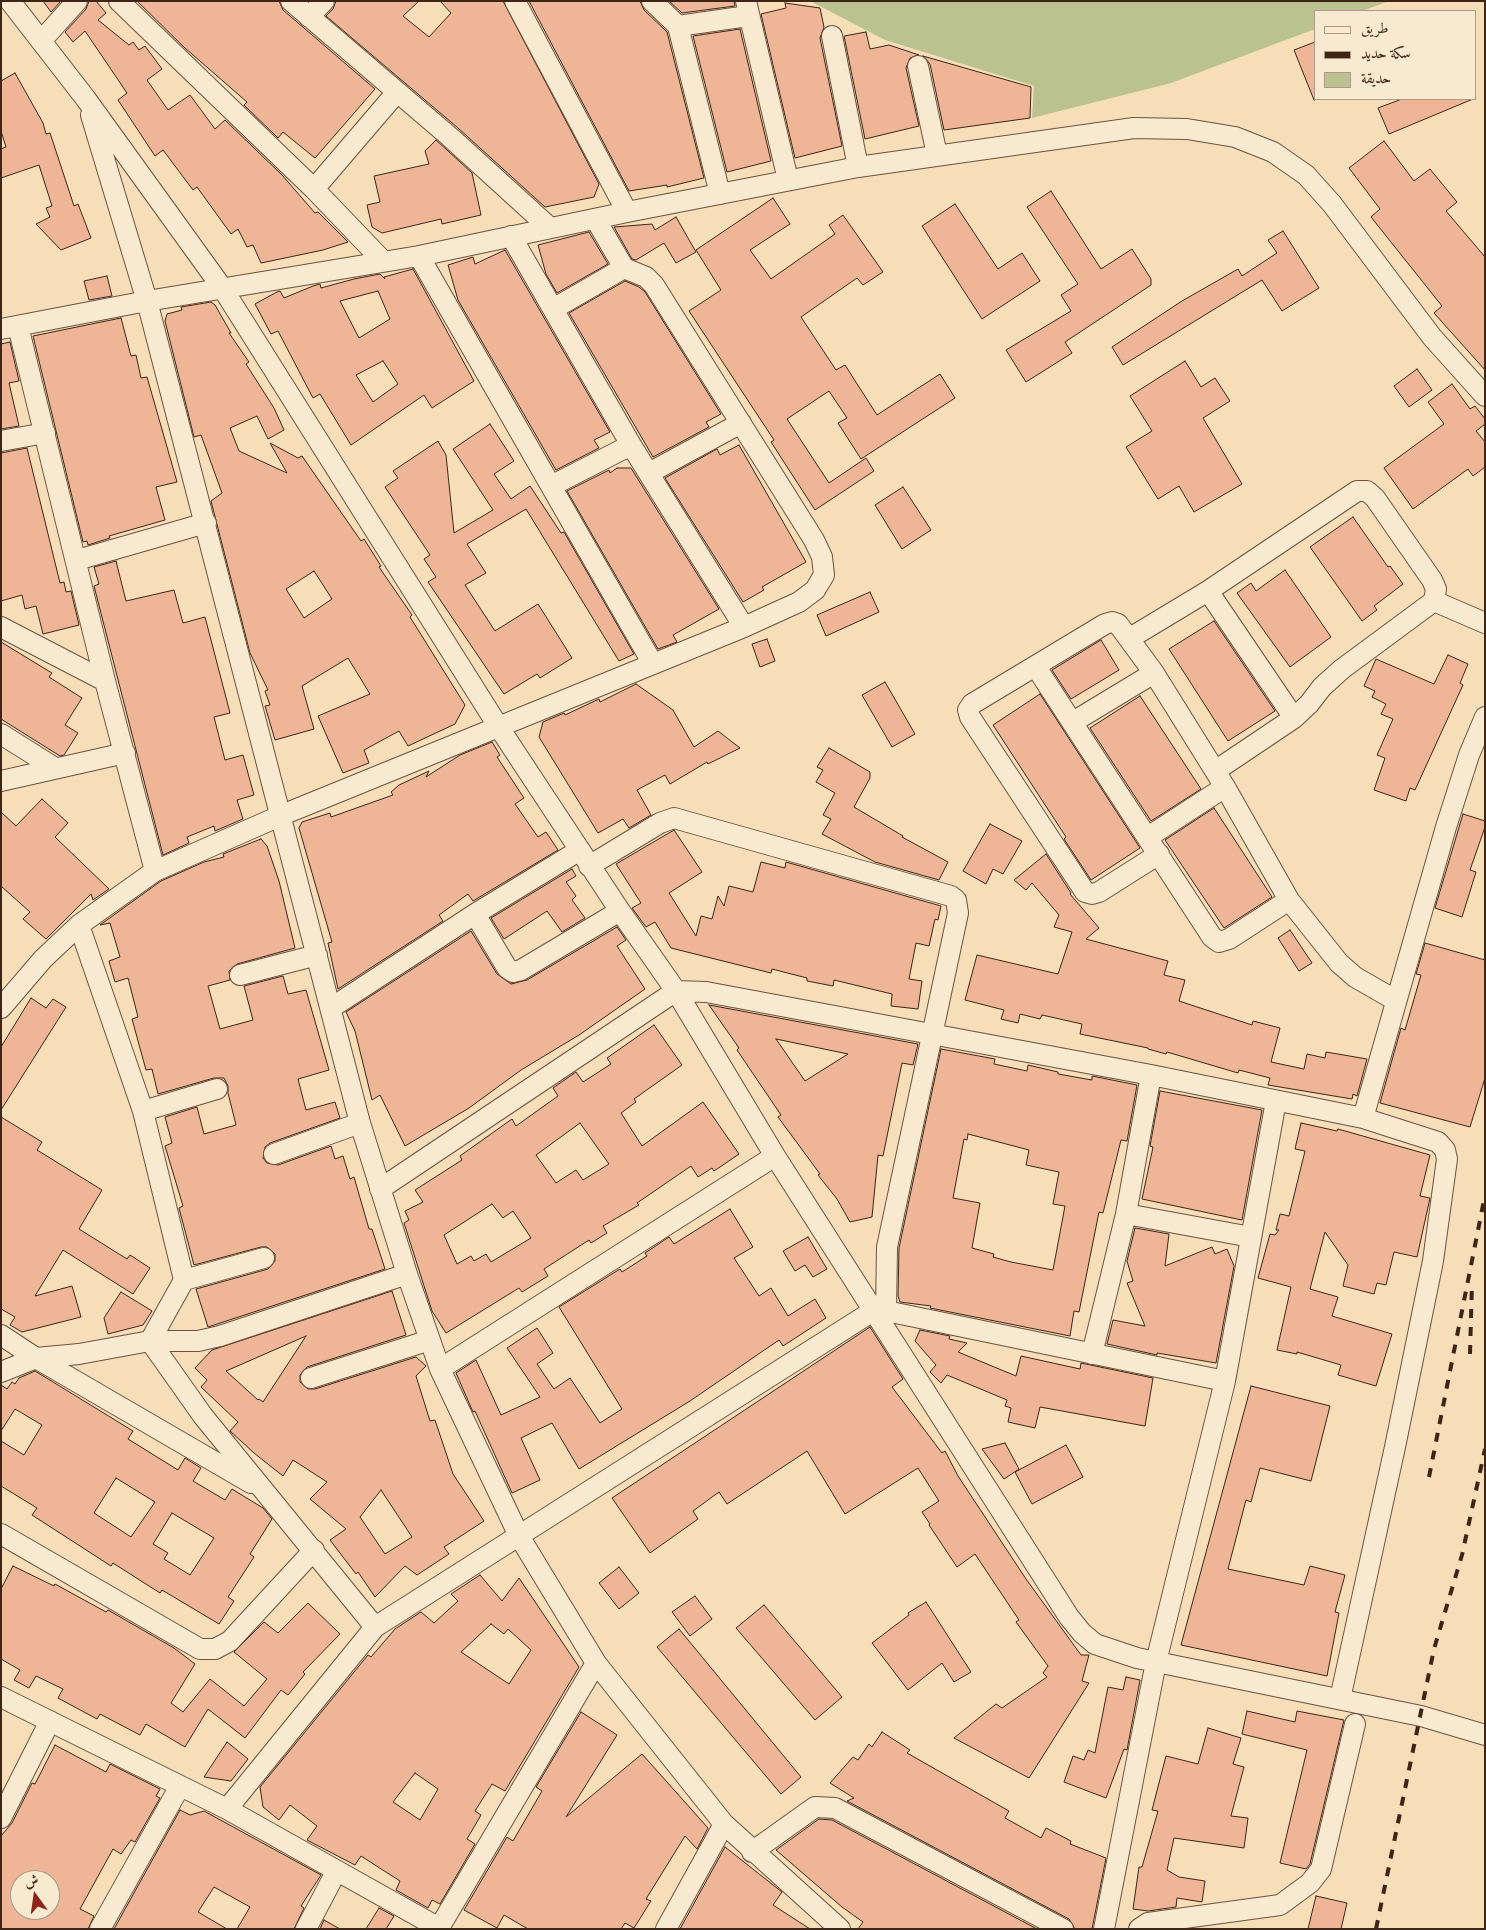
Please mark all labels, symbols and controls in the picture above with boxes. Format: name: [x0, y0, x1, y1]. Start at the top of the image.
legend: [1314, 10, 1476, 100]
text: طريق: [1361, 19, 1388, 37]
text: سكة حديد: [1361, 44, 1411, 62]
text: حديقة: [1361, 69, 1391, 87]
north arrow: [10, 1870, 60, 1920]
text: ش: [23, 1871, 40, 1891]

